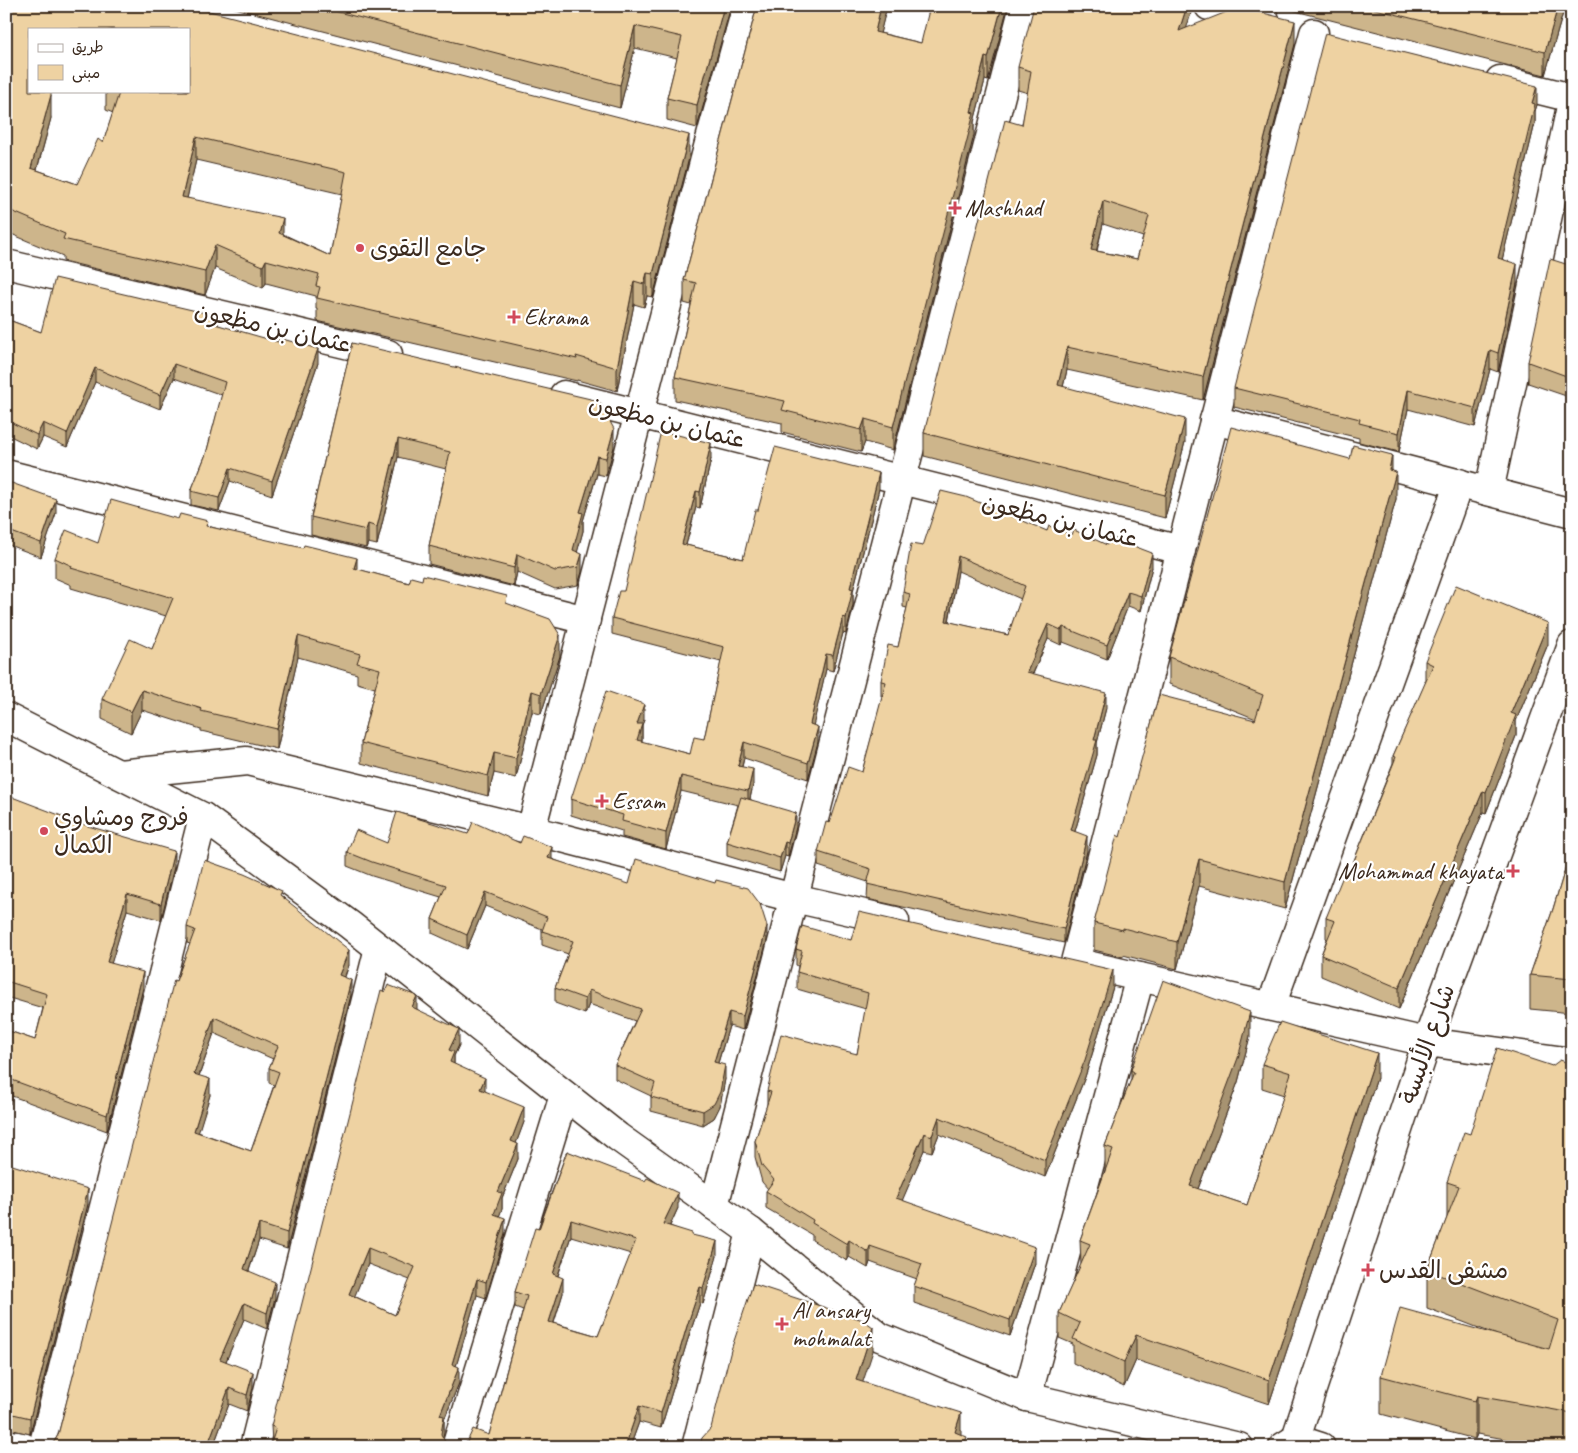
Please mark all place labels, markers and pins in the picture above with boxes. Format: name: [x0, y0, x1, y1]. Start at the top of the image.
place label: Mashhad: [965, 193, 1045, 223]
marker: Mashhad: [949, 202, 961, 214]
place label: جامع التقوى: [370, 233, 487, 265]
marker: جامع التقوى: [354, 242, 366, 254]
place label: Ekrama: [524, 302, 589, 332]
marker: Ekrama: [508, 311, 520, 323]
place label: Essam: [612, 786, 666, 816]
marker: Essam: [596, 795, 608, 807]
place label: فروج ومشاوي الكمال: [54, 802, 189, 860]
marker: فروج ومشاوي الكمال: [38, 825, 50, 837]
place label: Mohammad khayata: [1338, 856, 1505, 886]
marker: Mohammad khayata: [1507, 865, 1519, 877]
place label: مشفى القدس: [1379, 1255, 1508, 1285]
marker: مشفى القدس: [1361, 1263, 1375, 1277]
place label: Al ansary mohmalat: [792, 1295, 872, 1353]
marker: Al ansary mohmalat: [776, 1318, 788, 1330]

